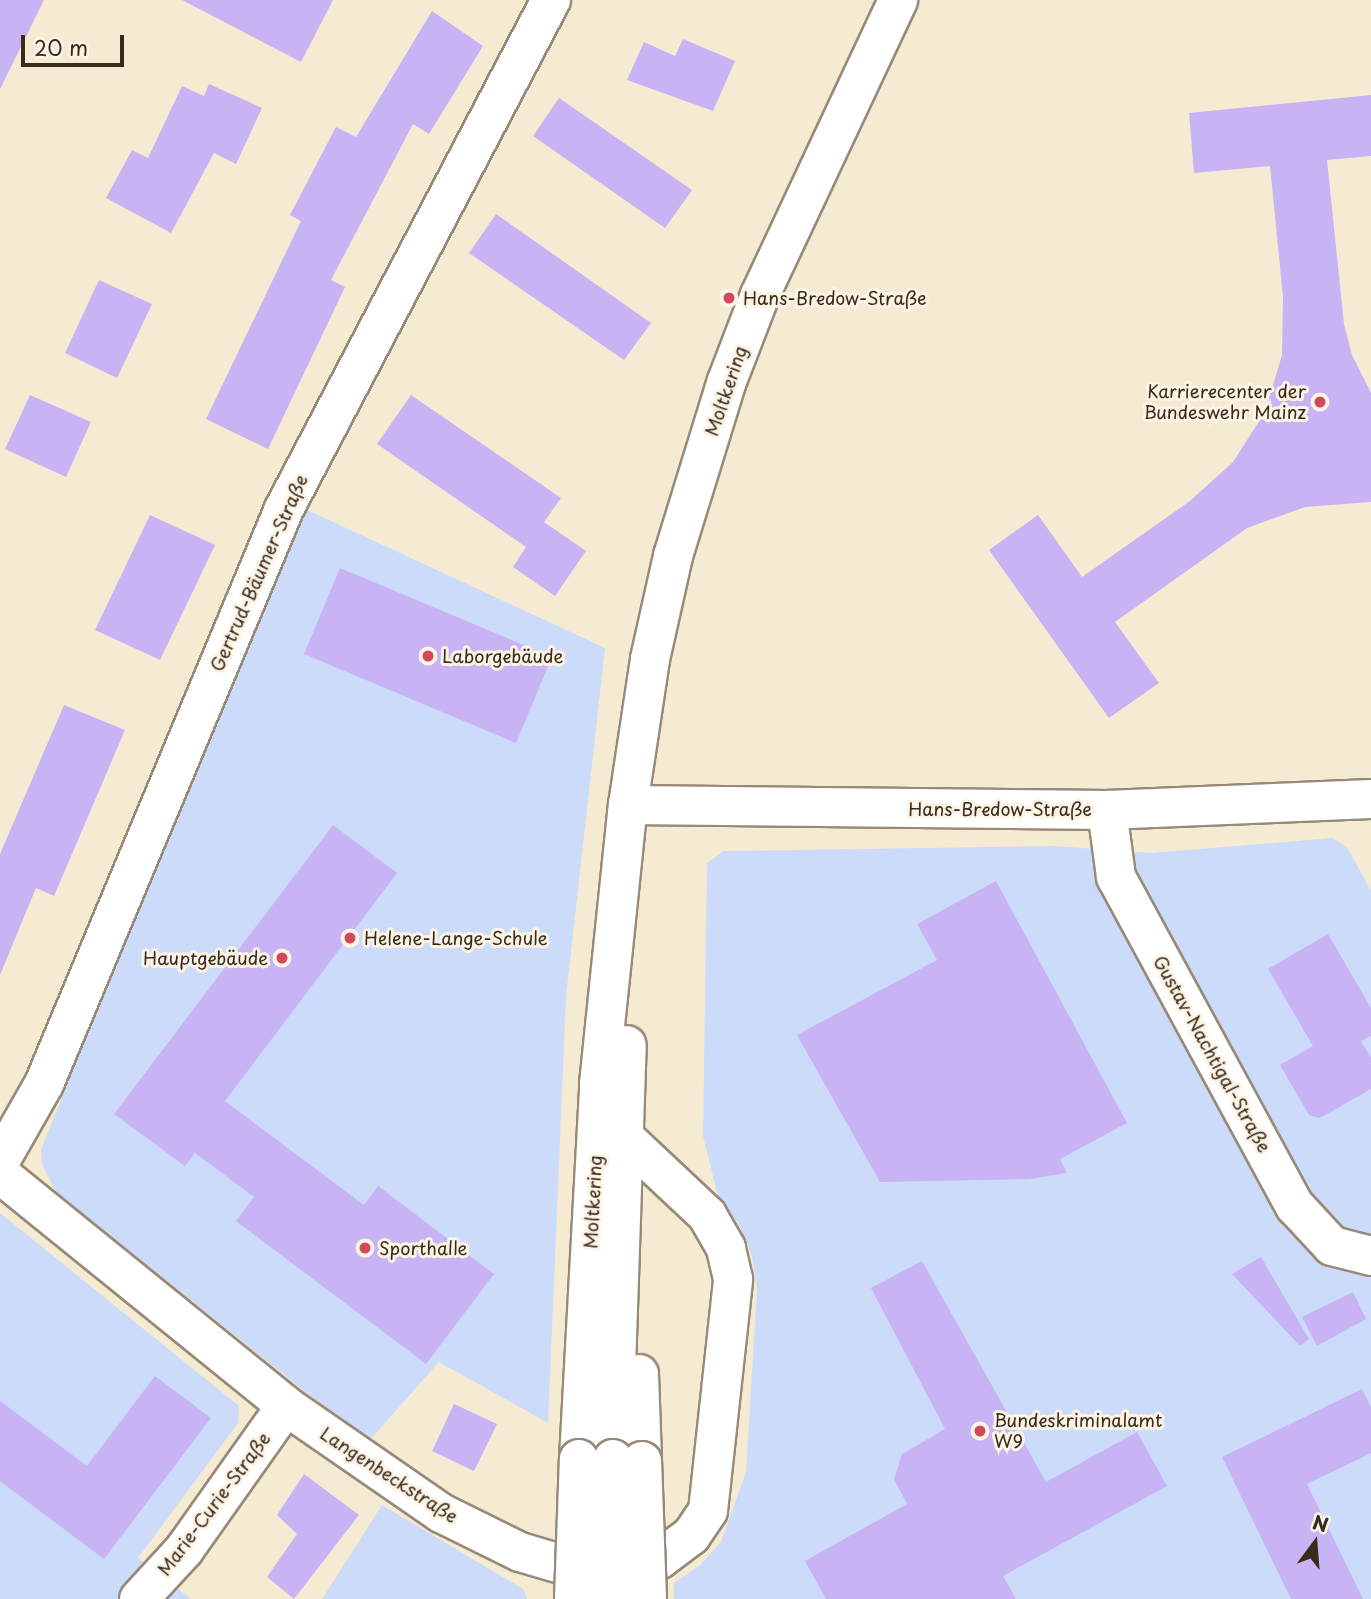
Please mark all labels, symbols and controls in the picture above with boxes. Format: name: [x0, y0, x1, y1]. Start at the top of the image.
scale bar: [24, 21, 128, 65]
text: 20 m: [34, 31, 88, 63]
place label: Hans-Bredow-Straße: [743, 287, 927, 309]
marker: Hans-Bredow-Straße: [721, 290, 737, 306]
street label: Moltkering: [701, 343, 751, 439]
place label: Karrierecenter der Bundeswehr Mainz: [1143, 381, 1306, 424]
marker: Karrierecenter der Bundeswehr Mainz: [1312, 394, 1328, 410]
street label: Gertrud-Bäumer-Straße: [206, 471, 312, 675]
place label: Laborgebäude: [442, 645, 563, 667]
marker: Laborgebäude: [420, 648, 436, 664]
street label: Hans-Bredow-Straße: [908, 798, 1092, 820]
place label: Helene-Lange-Schule: [364, 927, 547, 949]
marker: Helene-Lange-Schule: [342, 930, 358, 946]
place label: Hauptgebäude: [143, 947, 268, 969]
marker: Hauptgebäude: [274, 950, 290, 966]
street label: Gustav-Nachtigal-Straße: [1149, 952, 1275, 1156]
street label: Moltkering: [580, 1155, 606, 1249]
place label: Sporthalle: [379, 1237, 467, 1259]
marker: Sporthalle: [357, 1240, 373, 1256]
place label: Bundeskriminalamt W9: [994, 1410, 1162, 1452]
street label: Langenbeckstraße: [316, 1423, 462, 1527]
marker: Bundeskriminalamt W9: [972, 1423, 988, 1439]
street label: Marie-Curie-Straße: [153, 1428, 275, 1580]
text: N: [1310, 1507, 1332, 1538]
north arrow: [1280, 1508, 1350, 1578]

